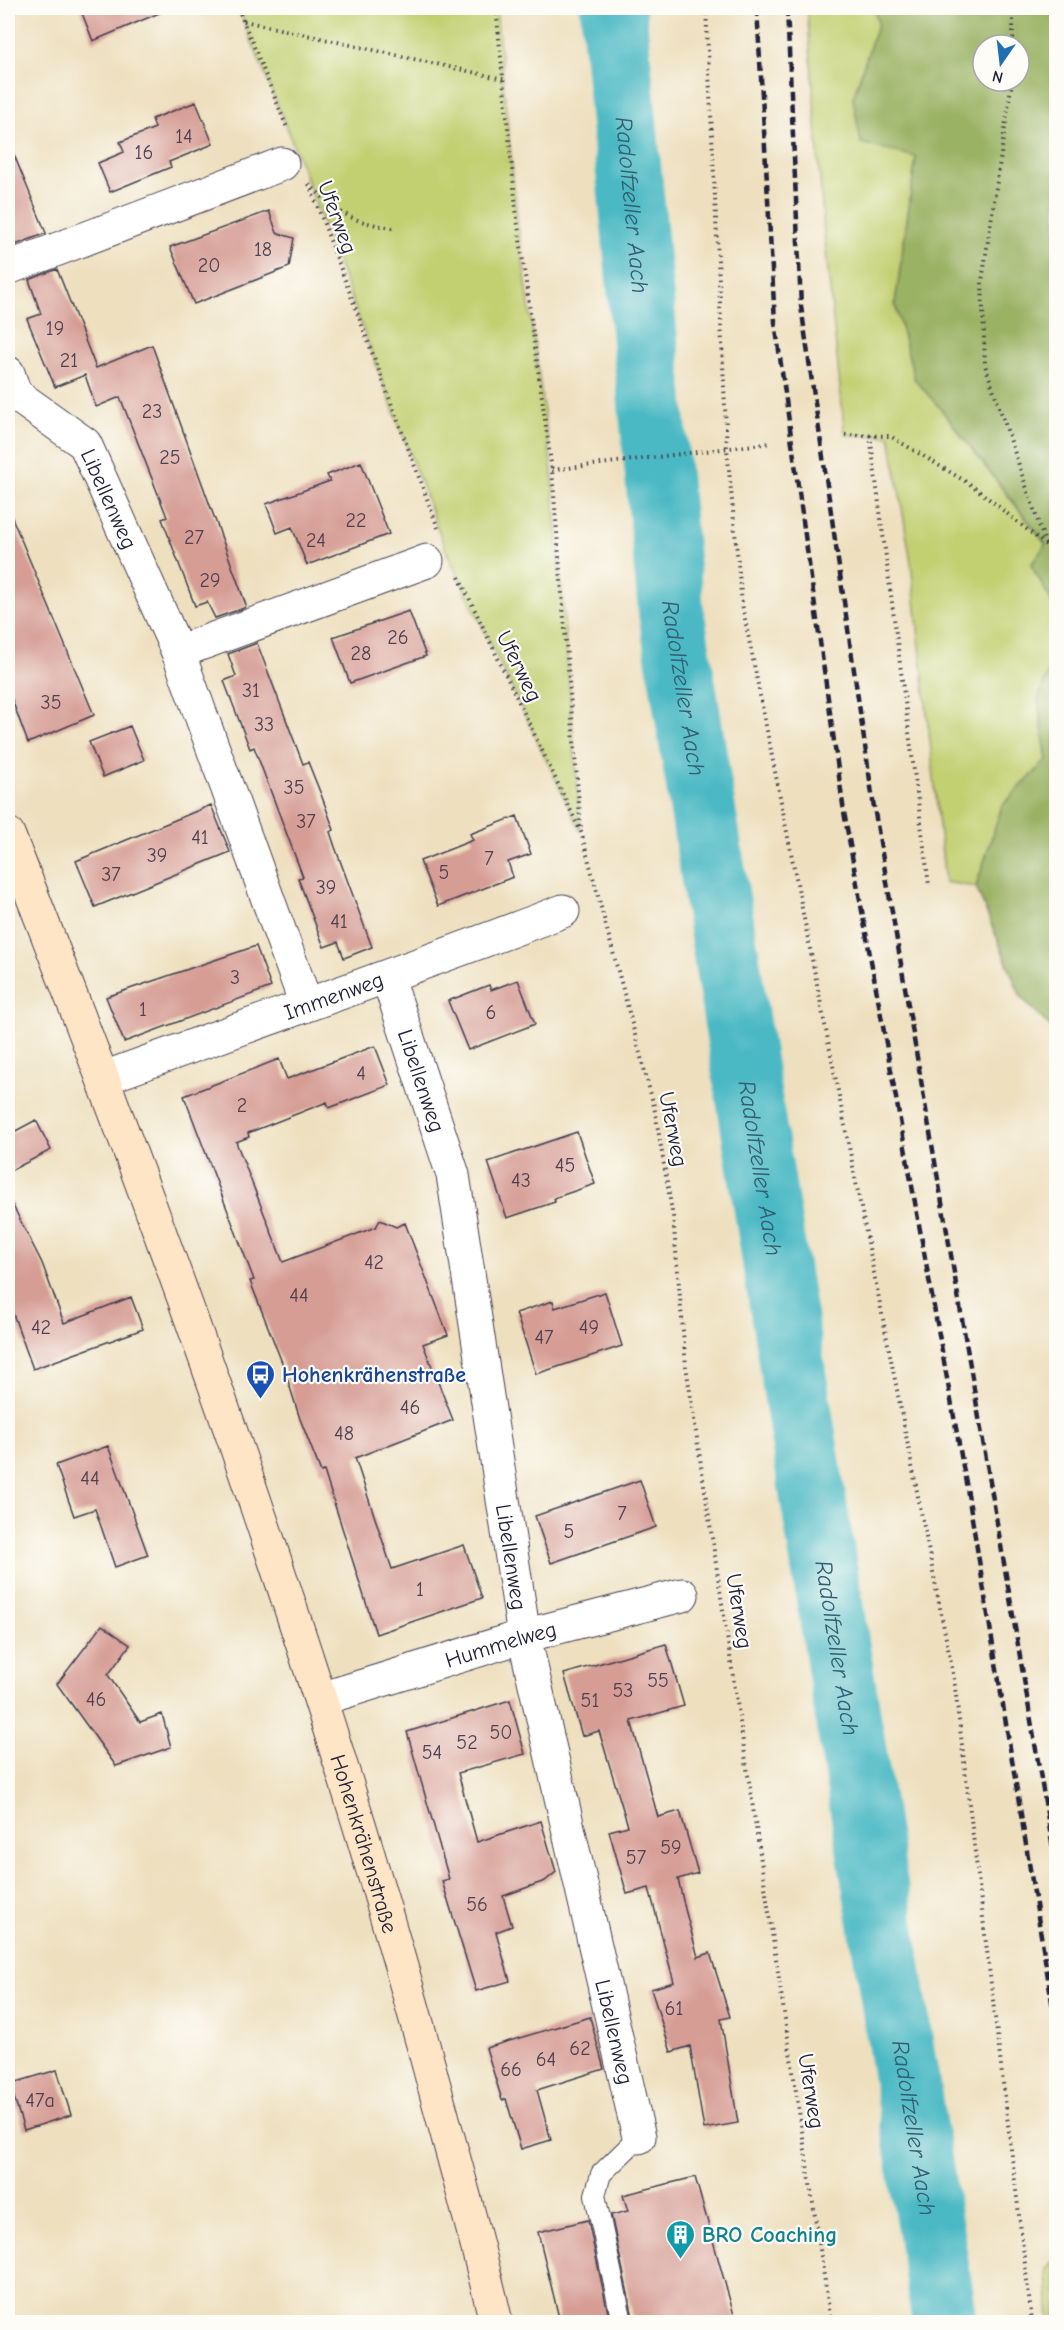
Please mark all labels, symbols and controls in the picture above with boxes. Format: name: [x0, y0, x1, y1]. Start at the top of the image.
north arrow: [971, 33, 1031, 93]
text: N: [990, 67, 1005, 87]
water label: Radolfzeller Aach: [610, 115, 654, 295]
house number: 14: [175, 125, 193, 148]
house number: 16: [135, 141, 153, 164]
street label: Uferweg: [312, 177, 362, 258]
house number: 18: [254, 238, 272, 261]
house number: 20: [198, 254, 220, 277]
house number: 19: [46, 317, 64, 340]
house number: 21: [60, 349, 78, 372]
house number: 23: [142, 400, 162, 423]
street label: Libellenweg: [75, 445, 142, 553]
house number: 25: [159, 446, 181, 469]
house number: 22: [346, 509, 366, 532]
house number: 27: [184, 526, 204, 549]
house number: 24: [306, 529, 326, 552]
house number: 29: [199, 569, 221, 592]
water label: Radolfzeller Aach: [656, 599, 711, 778]
house number: 26: [387, 626, 409, 649]
street label: Uferweg: [491, 627, 547, 706]
house number: 28: [351, 642, 371, 665]
house number: 31: [242, 679, 260, 702]
house number: 35: [41, 691, 61, 714]
house number: 33: [254, 713, 274, 736]
house number: 35: [284, 776, 304, 799]
house number: 37: [296, 810, 316, 833]
house number: 41: [191, 826, 209, 849]
house number: 39: [147, 844, 167, 867]
house number: 7: [484, 847, 494, 870]
house number: 5: [439, 861, 449, 884]
house number: 37: [101, 863, 121, 886]
house number: 39: [316, 876, 336, 899]
house number: 41: [330, 910, 348, 933]
house number: 3: [230, 966, 240, 989]
street label: Immenweg: [281, 967, 387, 1026]
house number: 1: [139, 998, 147, 1021]
house number: 6: [486, 1001, 496, 1024]
street label: Libellenweg: [392, 1026, 450, 1136]
house number: 4: [356, 1062, 366, 1085]
water label: Radolfzeller Aach: [732, 1078, 788, 1258]
street label: Uferweg: [653, 1089, 693, 1169]
house number: 2: [237, 1094, 247, 1117]
house number: 45: [555, 1154, 575, 1177]
house number: 43: [511, 1169, 531, 1192]
house number: 42: [364, 1251, 384, 1274]
house number: 44: [289, 1284, 309, 1307]
house number: 42: [31, 1316, 51, 1339]
house number: 49: [579, 1316, 599, 1339]
house number: 47: [534, 1326, 554, 1349]
bus stop icon: Hohenkrähenstraße: [245, 1358, 277, 1400]
place label: Hohenkrähenstraße: [282, 1362, 466, 1388]
house number: 46: [400, 1396, 420, 1419]
house number: 48: [334, 1422, 354, 1445]
house number: 44: [80, 1467, 100, 1490]
street label: Libellenweg: [490, 1502, 532, 1612]
house number: 7: [617, 1502, 627, 1525]
house number: 5: [564, 1520, 574, 1543]
water label: Radolfzeller Aach: [809, 1558, 865, 1738]
street label: Uferweg: [720, 1572, 758, 1651]
house number: 1: [416, 1578, 424, 1601]
street label: Hummelweg: [442, 1616, 559, 1674]
house number: 55: [647, 1669, 669, 1692]
house number: 53: [613, 1679, 633, 1702]
house number: 46: [86, 1688, 106, 1711]
house number: 51: [581, 1689, 599, 1712]
house number: 50: [489, 1721, 513, 1744]
house number: 52: [456, 1731, 478, 1754]
house number: 54: [422, 1741, 442, 1764]
street label: Hohenkrähenstraße: [324, 1751, 403, 1936]
house number: 59: [660, 1836, 682, 1859]
house number: 57: [626, 1846, 647, 1869]
house number: 56: [466, 1893, 488, 1916]
street label: Libellenweg: [589, 1977, 639, 2087]
house number: 61: [665, 1997, 683, 2020]
house number: 62: [569, 2037, 591, 2060]
water label: Radolfzeller Aach: [886, 2038, 942, 2218]
house number: 64: [536, 2048, 556, 2071]
street label: Uferweg: [792, 2052, 830, 2131]
house number: 66: [500, 2058, 522, 2081]
house number: 47a: [25, 2089, 55, 2112]
building icon: BRO Coaching: [665, 2218, 697, 2260]
place label: BRO Coaching: [702, 2222, 837, 2248]

